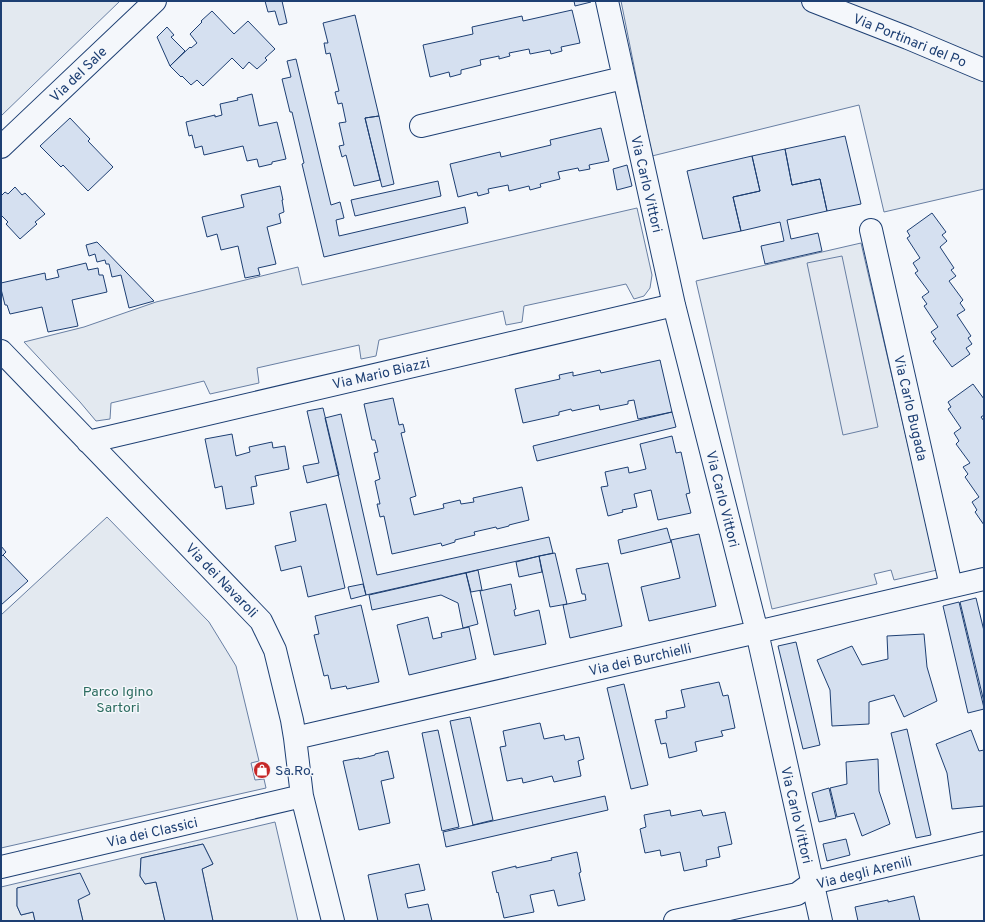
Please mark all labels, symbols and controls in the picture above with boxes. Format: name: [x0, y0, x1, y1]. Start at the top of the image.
street label: Via Portinari del Po: [850, 11, 969, 72]
street label: Via del Sale: [47, 44, 111, 106]
street label: Via Carlo Vittori: [626, 134, 665, 235]
street label: Via Carlo Bugada: [889, 354, 930, 463]
street label: Via Mario Biazzi: [331, 355, 432, 394]
street label: Via Carlo Vittori: [701, 449, 742, 550]
street label: Via dei Navaroli: [181, 540, 261, 622]
street label: Via dei Burchielli: [587, 640, 693, 681]
park label: Parco Igino Sartori: [83, 684, 154, 717]
shop icon: Sa.Ro.: [252, 760, 272, 780]
place label: Sa.Ro.: [275, 763, 314, 780]
street label: Via Carlo Vittori: [776, 765, 815, 866]
street label: Via dei Classici: [105, 815, 200, 852]
street label: Via degli Arenili: [815, 853, 914, 894]

